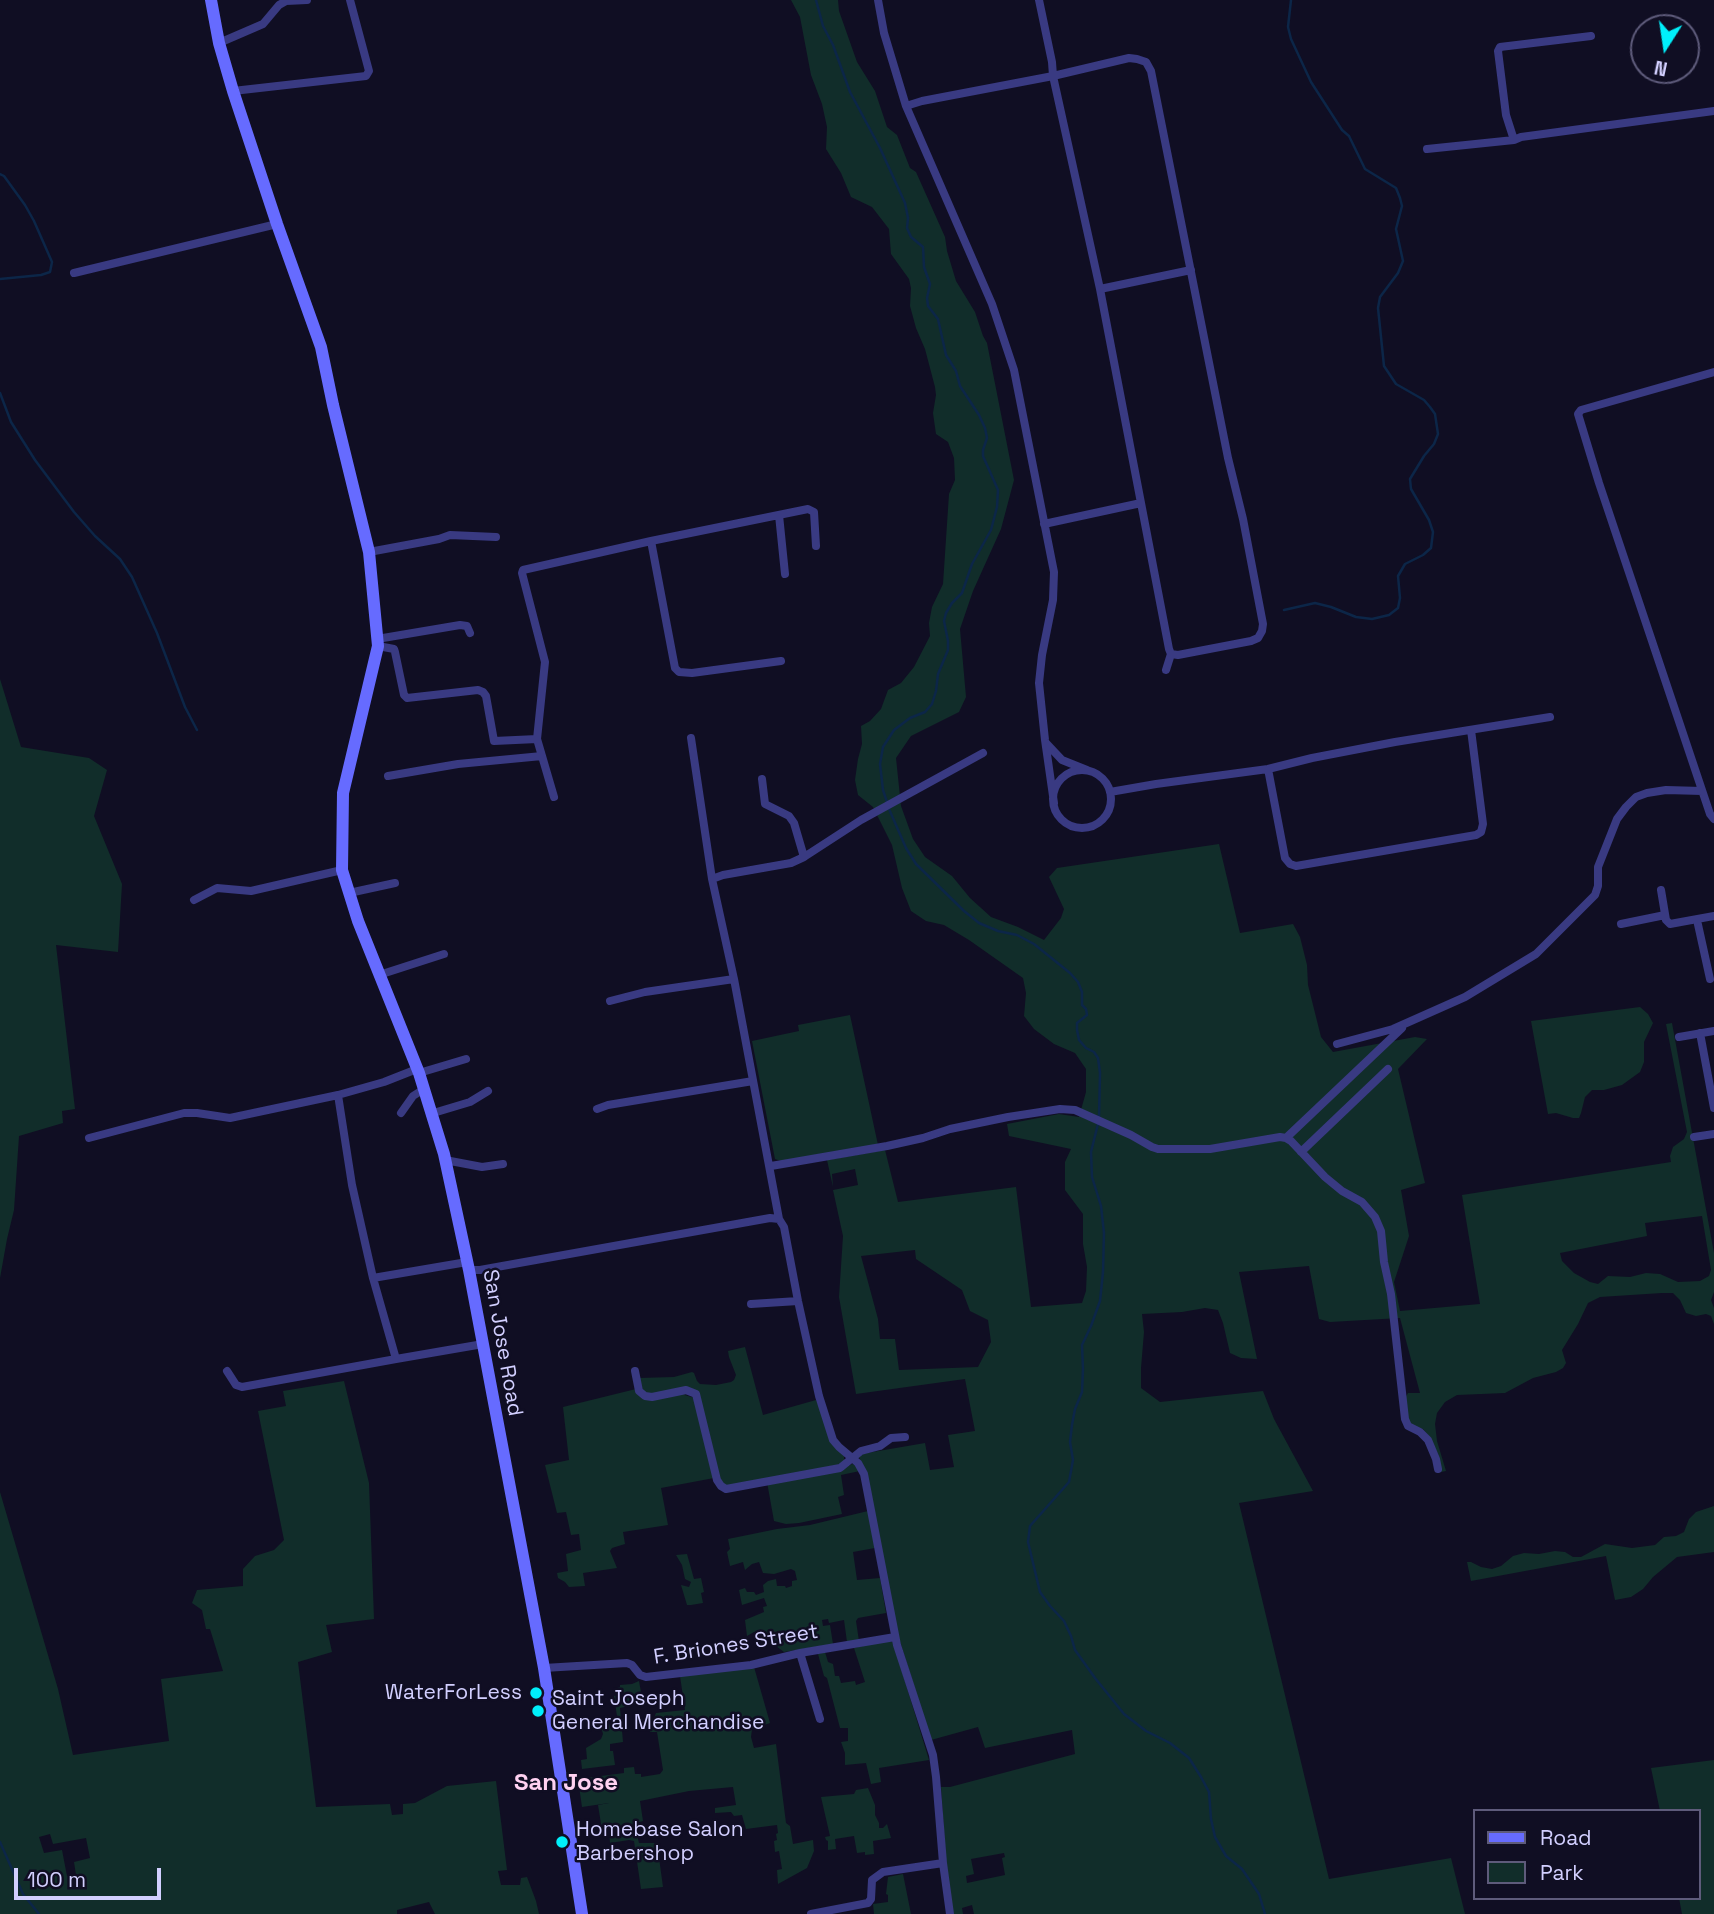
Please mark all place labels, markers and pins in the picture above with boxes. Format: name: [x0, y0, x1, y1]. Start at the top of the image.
place label: WaterForLess: [385, 1680, 522, 1706]
marker: WaterForLess: [528, 1685, 544, 1701]
place label: Saint Joseph General Merchandise: [552, 1686, 764, 1736]
marker: Saint Joseph General Merchandise: [530, 1703, 546, 1719]
place label: Homebase Salon Barbershop: [576, 1817, 744, 1867]
marker: Homebase Salon Barbershop: [554, 1834, 570, 1850]

